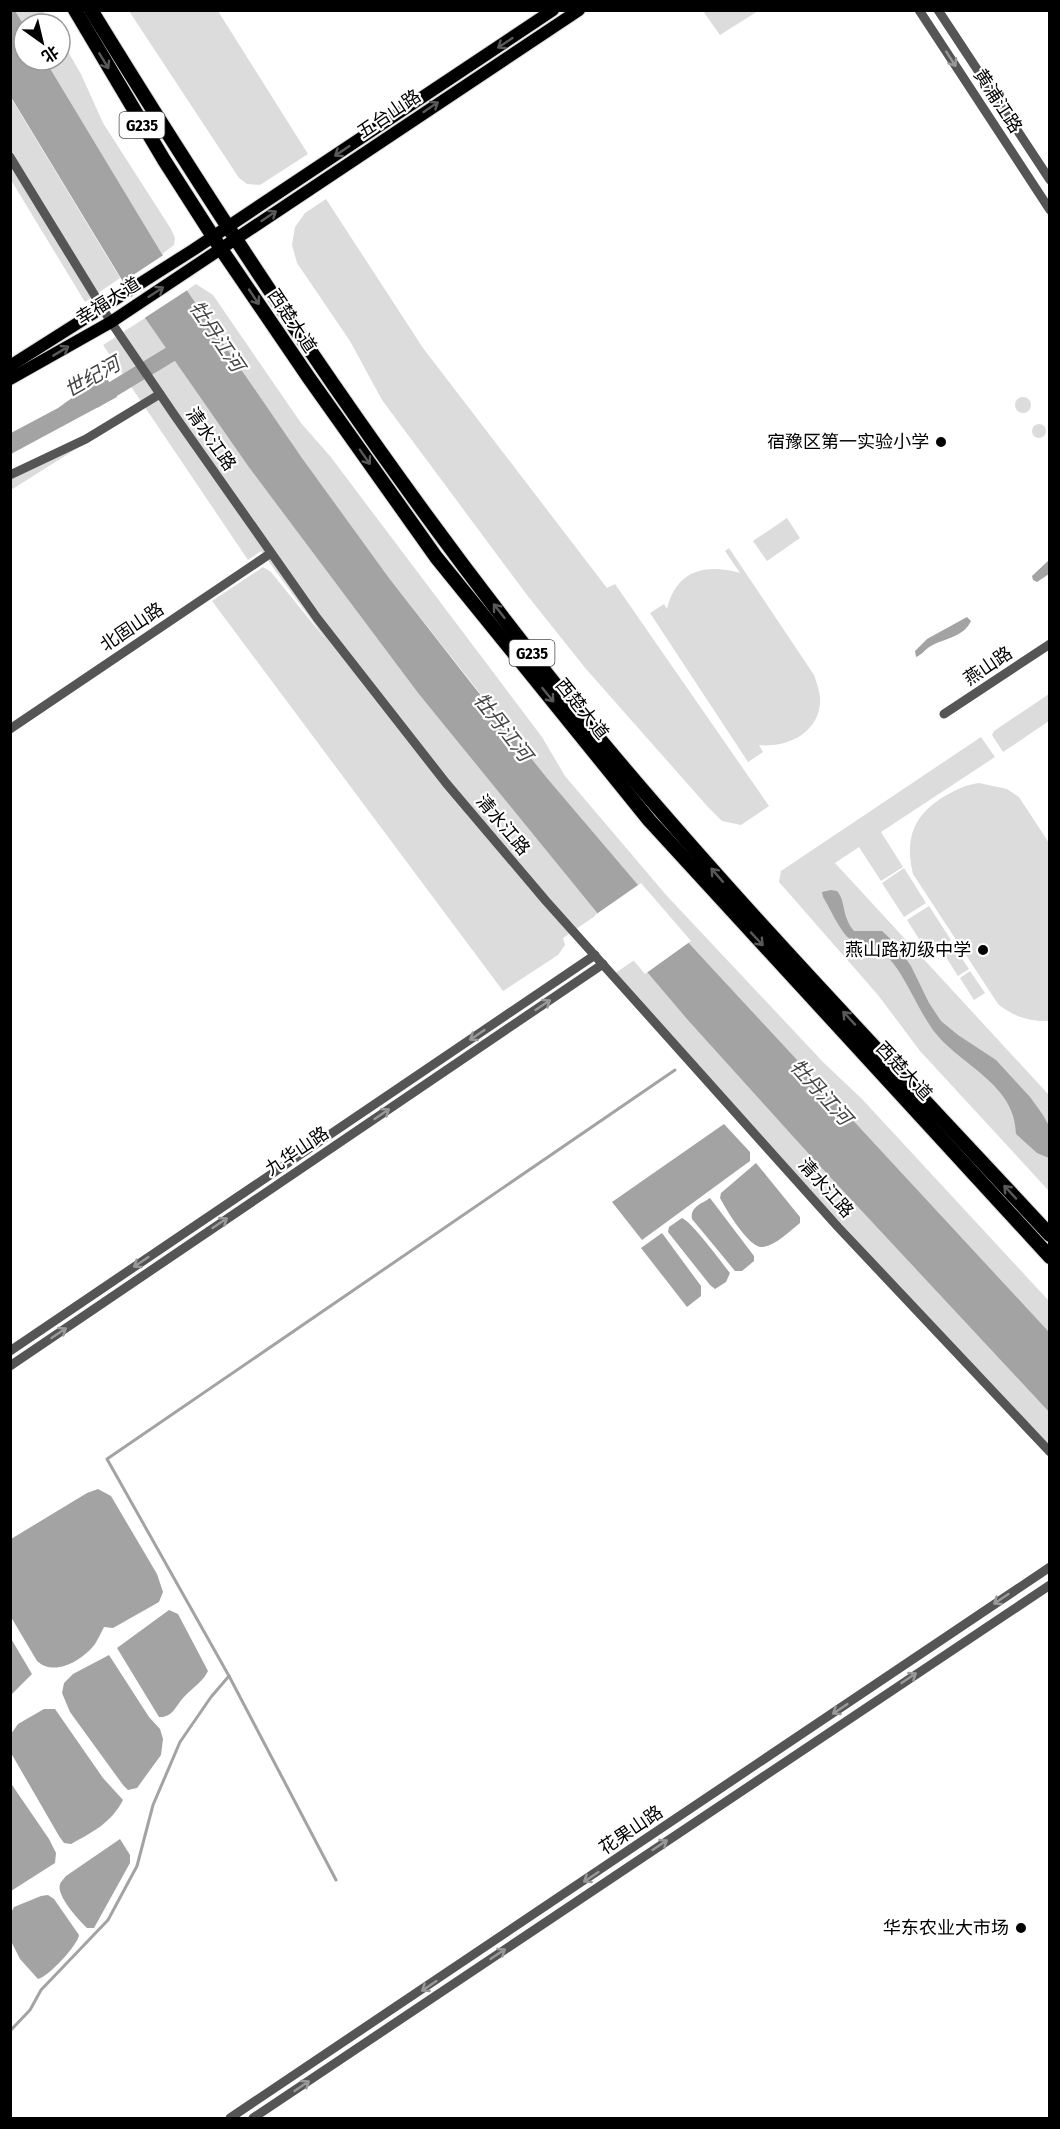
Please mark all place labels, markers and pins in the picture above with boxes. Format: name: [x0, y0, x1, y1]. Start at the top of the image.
place label: 宿豫区第一实验小学: [767, 431, 929, 453]
marker: 宿豫区第一实验小学: [934, 435, 948, 449]
place label: 燕山路初级中学: [845, 939, 971, 961]
marker: 燕山路初级中学: [976, 943, 990, 957]
place label: 华东农业大市场: [883, 1917, 1009, 1939]
marker: 华东农业大市场: [1014, 1921, 1028, 1935]

